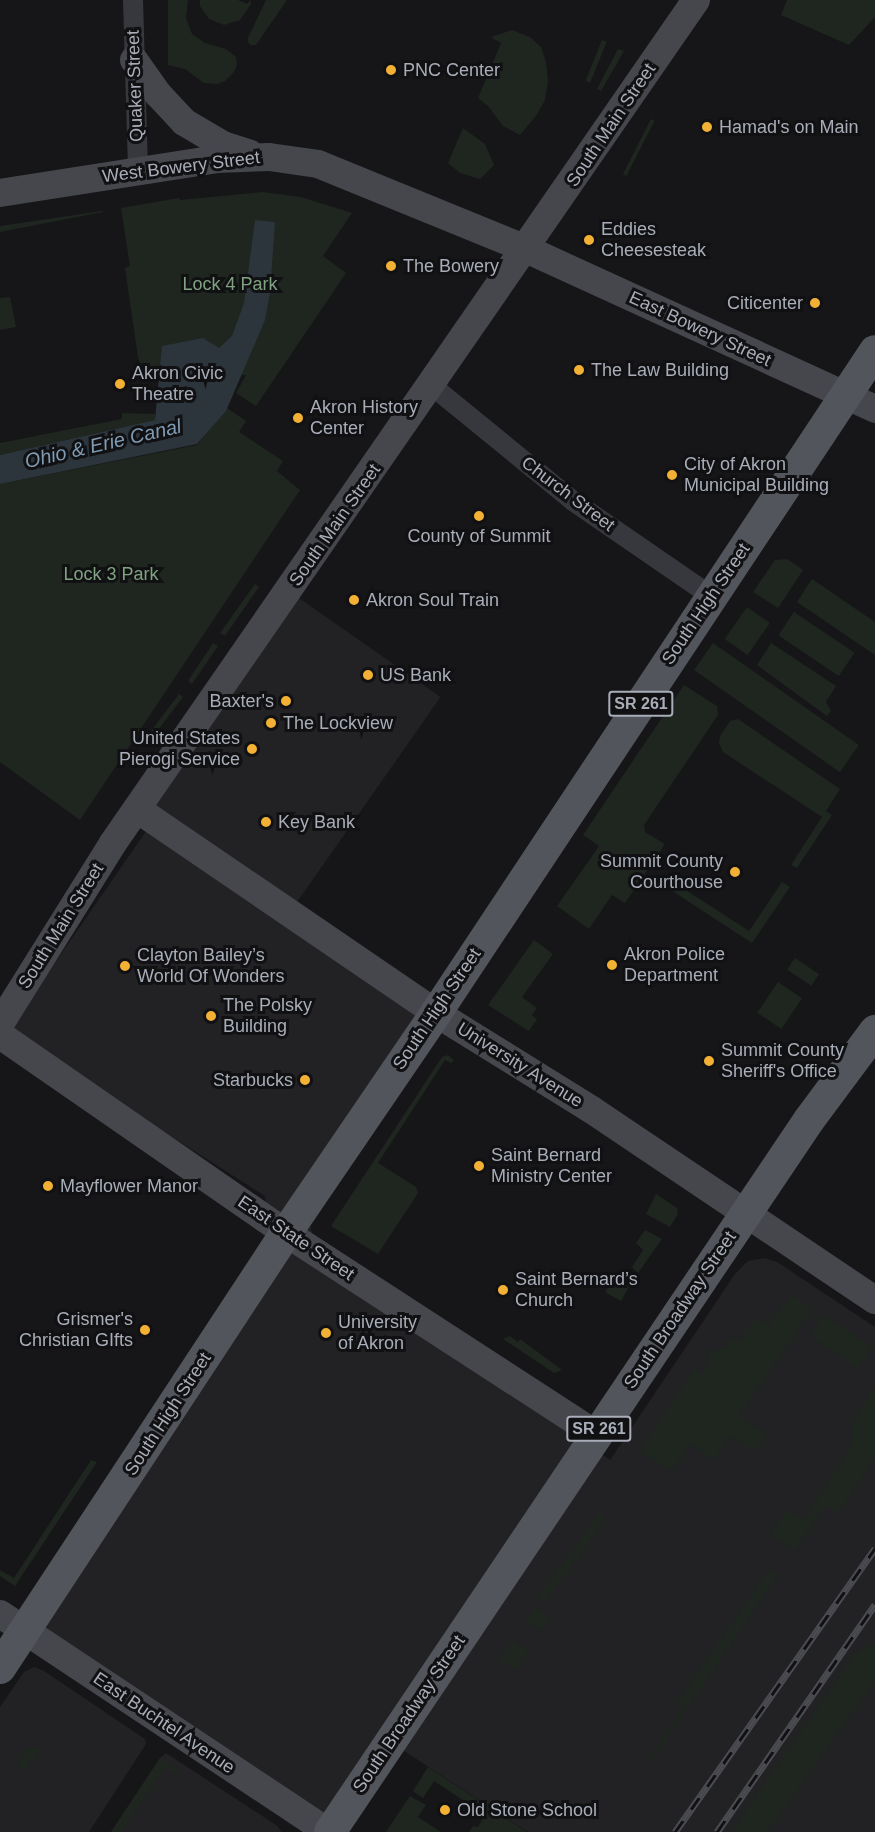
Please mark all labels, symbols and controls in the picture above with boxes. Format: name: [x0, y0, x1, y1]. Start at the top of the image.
street label: Quaker Street: [122, 30, 148, 142]
place label: PNC Center: [403, 59, 500, 81]
street label: South Main Street: [562, 59, 660, 191]
marker: PNC Center: [384, 63, 398, 77]
place label: Hamad's on Main: [719, 116, 858, 138]
marker: Hamad's on Main: [700, 120, 714, 134]
street label: West Bowery Street: [101, 147, 261, 187]
place label: Eddies Cheesesteak: [601, 219, 706, 262]
marker: Eddies Cheesesteak: [582, 233, 596, 247]
place label: The Bowery: [403, 255, 499, 277]
marker: The Bowery: [384, 259, 398, 273]
park label: Lock 4 Park: [182, 273, 278, 295]
street label: East Bowery Street: [626, 287, 774, 371]
place label: Citicenter: [727, 292, 803, 314]
marker: Citicenter: [808, 296, 822, 310]
place label: The Law Building: [591, 359, 729, 381]
place label: Akron Civic Theatre: [132, 363, 223, 406]
marker: The Law Building: [572, 363, 586, 377]
marker: Akron Civic Theatre: [113, 377, 127, 391]
place label: Akron History Center: [310, 397, 418, 440]
marker: Akron History Center: [291, 411, 305, 425]
water label: Ohio & Erie Canal: [22, 414, 184, 474]
street label: Church Street: [517, 452, 619, 536]
place label: City of Akron Municipal Building: [684, 454, 829, 496]
street label: South Main Street: [285, 460, 385, 590]
marker: City of Akron Municipal Building: [665, 468, 679, 482]
marker: County of Summit: [472, 509, 486, 523]
place label: County of Summit: [407, 525, 551, 547]
street label: South High Street: [657, 539, 755, 669]
park label: Lock 3 Park: [63, 563, 159, 585]
place label: Akron Soul Train: [366, 589, 499, 611]
marker: Akron Soul Train: [347, 593, 361, 607]
place label: US Bank: [380, 664, 451, 686]
marker: US Bank: [361, 668, 375, 682]
place label: Baxter's: [210, 690, 274, 712]
road number: SR 261: [608, 691, 674, 717]
marker: Baxter's: [279, 694, 293, 708]
place label: The Lockview: [283, 712, 393, 734]
marker: The Lockview: [264, 716, 278, 730]
place label: United States Pierogi Service: [119, 728, 240, 771]
marker: United States Pierogi Service: [245, 742, 259, 756]
place label: Key Bank: [278, 811, 355, 833]
marker: Key Bank: [259, 815, 273, 829]
place label: Summit County Courthouse: [600, 851, 723, 894]
street label: South Main Street: [14, 859, 108, 993]
marker: Summit County Courthouse: [728, 865, 742, 879]
street label: South High Street: [388, 944, 486, 1074]
place label: Akron Police Department: [624, 944, 725, 986]
place label: Clayton Bailey’s World Of Wonders: [137, 945, 284, 988]
marker: Akron Police Department: [605, 958, 619, 972]
marker: Clayton Bailey’s World Of Wonders: [118, 959, 132, 973]
place label: The Polsky Building: [223, 995, 312, 1038]
marker: The Polsky Building: [204, 1009, 218, 1023]
street label: University Avenue: [453, 1017, 587, 1113]
place label: Summit County Sheriff's Office: [721, 1040, 844, 1082]
marker: Summit County Sheriff's Office: [702, 1054, 716, 1068]
place label: Starbucks: [213, 1069, 293, 1091]
marker: Starbucks: [298, 1073, 312, 1087]
place label: Saint Bernard Ministry Center: [491, 1145, 612, 1188]
marker: Saint Bernard Ministry Center: [472, 1159, 486, 1173]
place label: Mayflower Manor: [60, 1175, 198, 1197]
marker: Mayflower Manor: [41, 1179, 55, 1193]
street label: East State Street: [234, 1191, 358, 1285]
street label: South Broadway Street: [619, 1227, 741, 1393]
place label: Saint Bernard’s Church: [515, 1269, 638, 1312]
marker: Saint Bernard’s Church: [496, 1283, 510, 1297]
place label: Grismer's Christian GIfts: [19, 1309, 133, 1352]
place label: University of Akron: [338, 1312, 417, 1354]
marker: Grismer's Christian GIfts: [138, 1323, 152, 1337]
marker: University of Akron: [319, 1326, 333, 1340]
street label: South High Street: [120, 1349, 216, 1479]
road number: SR 261: [566, 1416, 632, 1442]
street label: South Broadway Street: [348, 1631, 470, 1797]
street label: East Buchtel Avenue: [89, 1667, 239, 1779]
place label: Old Stone School: [457, 1799, 597, 1821]
marker: Old Stone School: [438, 1803, 452, 1817]

